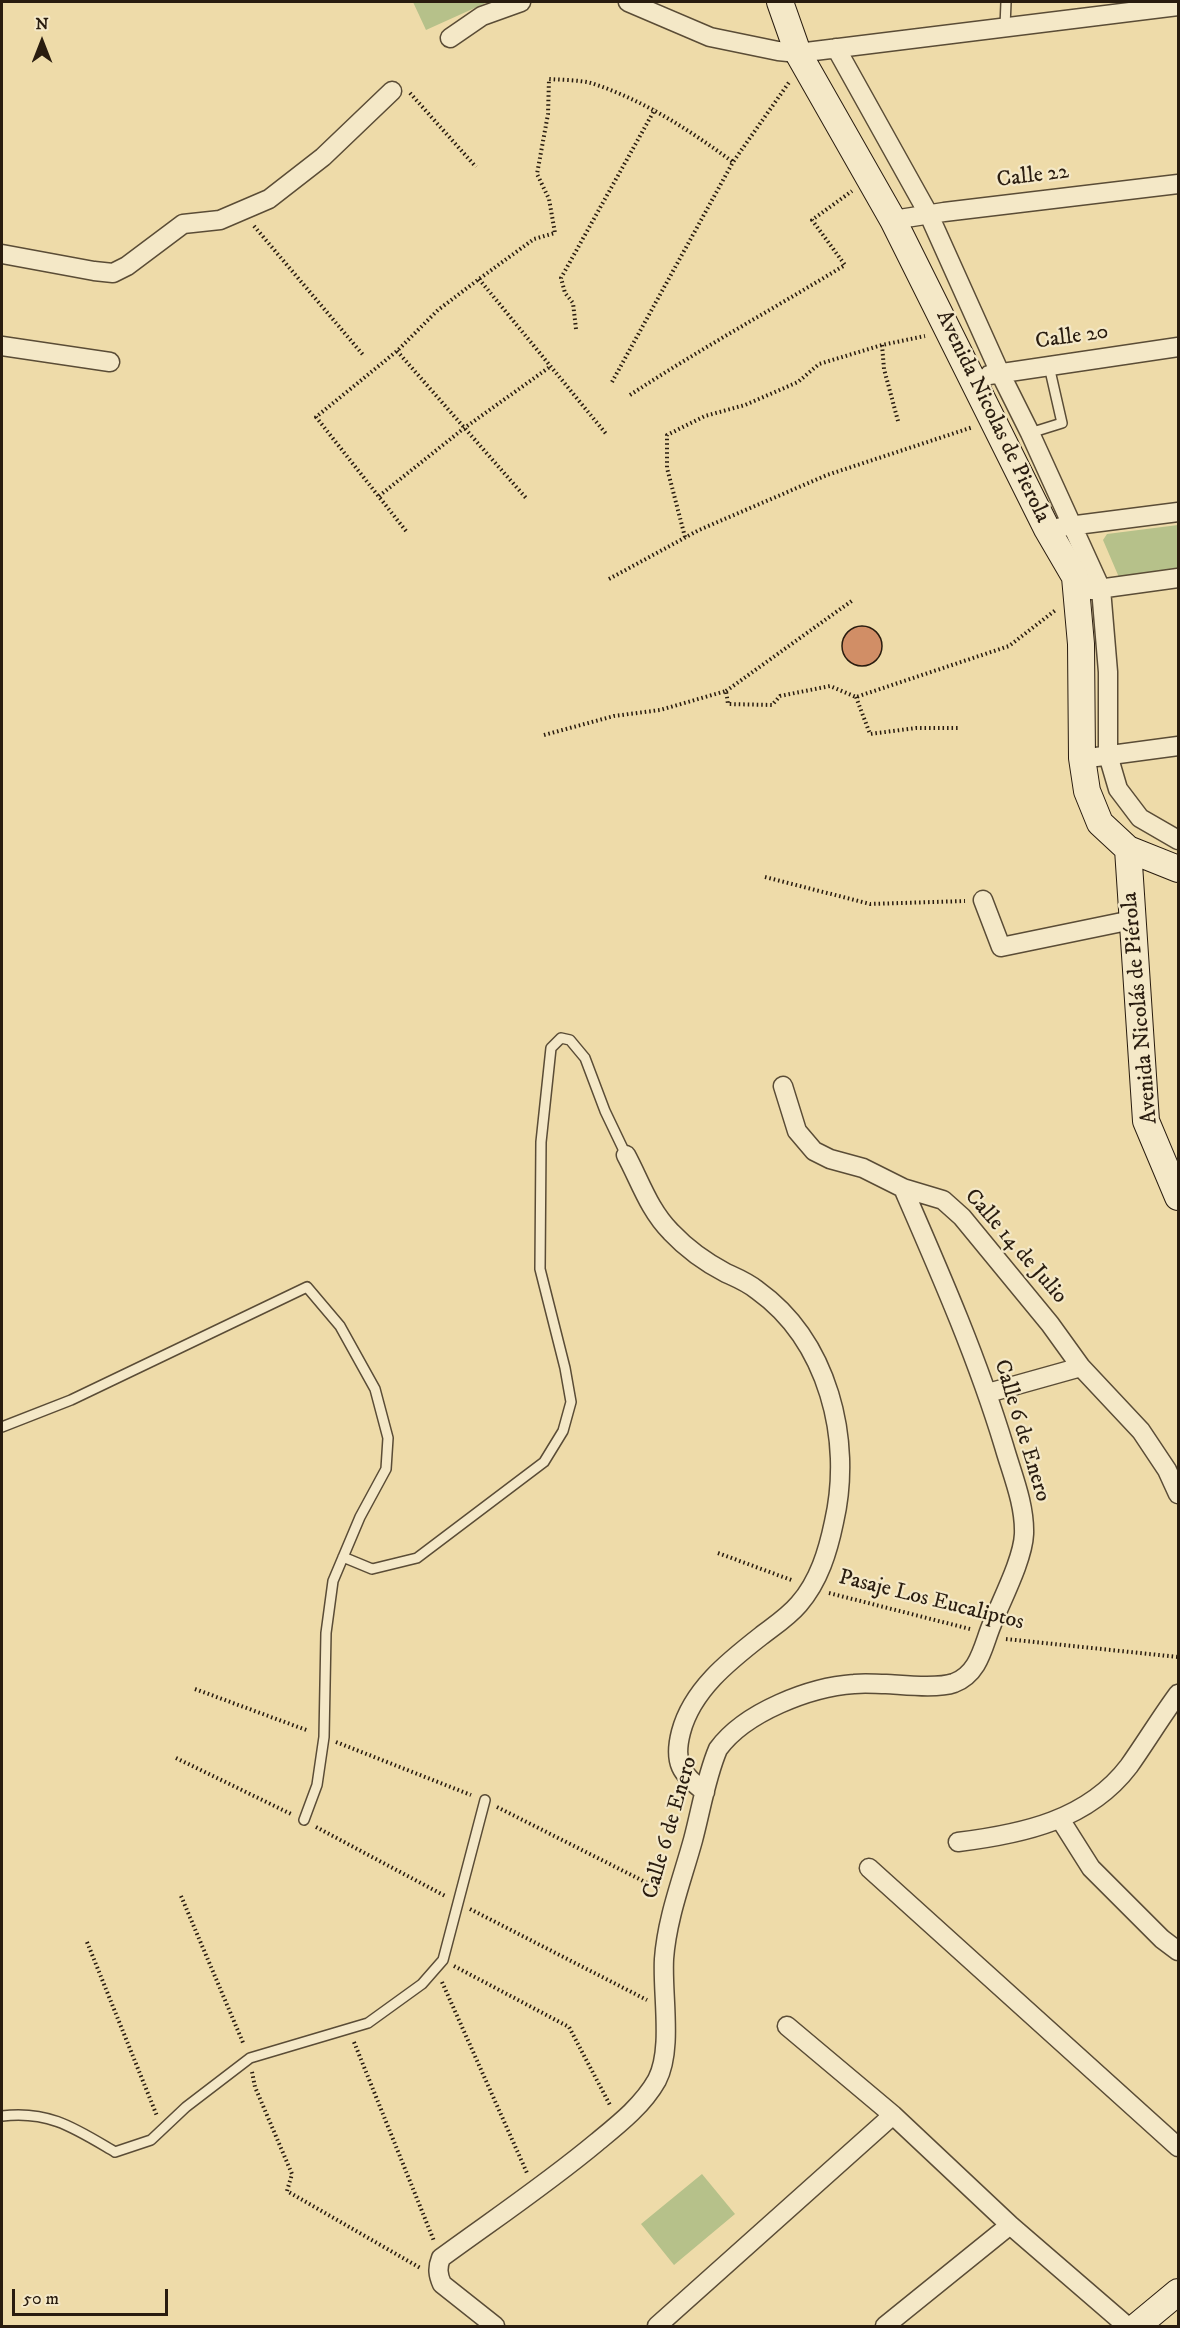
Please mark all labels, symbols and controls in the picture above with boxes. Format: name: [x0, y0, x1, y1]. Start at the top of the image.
north arrow: [12, 12, 72, 72]
text: N: [35, 14, 49, 34]
street label: Calle 22: [995, 159, 1071, 195]
street label: Avenida Nicolas de Pierola: [929, 307, 1055, 527]
street label: Calle 20: [1034, 320, 1110, 356]
street label: Avenida Nicolás de Piérola: [1118, 891, 1164, 1125]
street label: Calle 14 de Julio: [958, 1184, 1072, 1310]
street label: Calle 6 de Enero: [987, 1357, 1055, 1505]
street label: Pasaje Los Eucaliptos: [836, 1565, 1026, 1637]
street label: Calle 6 de Enero: [638, 1754, 704, 1902]
scale bar: [15, 2277, 171, 2315]
text: 50 m: [23, 2288, 59, 2310]

